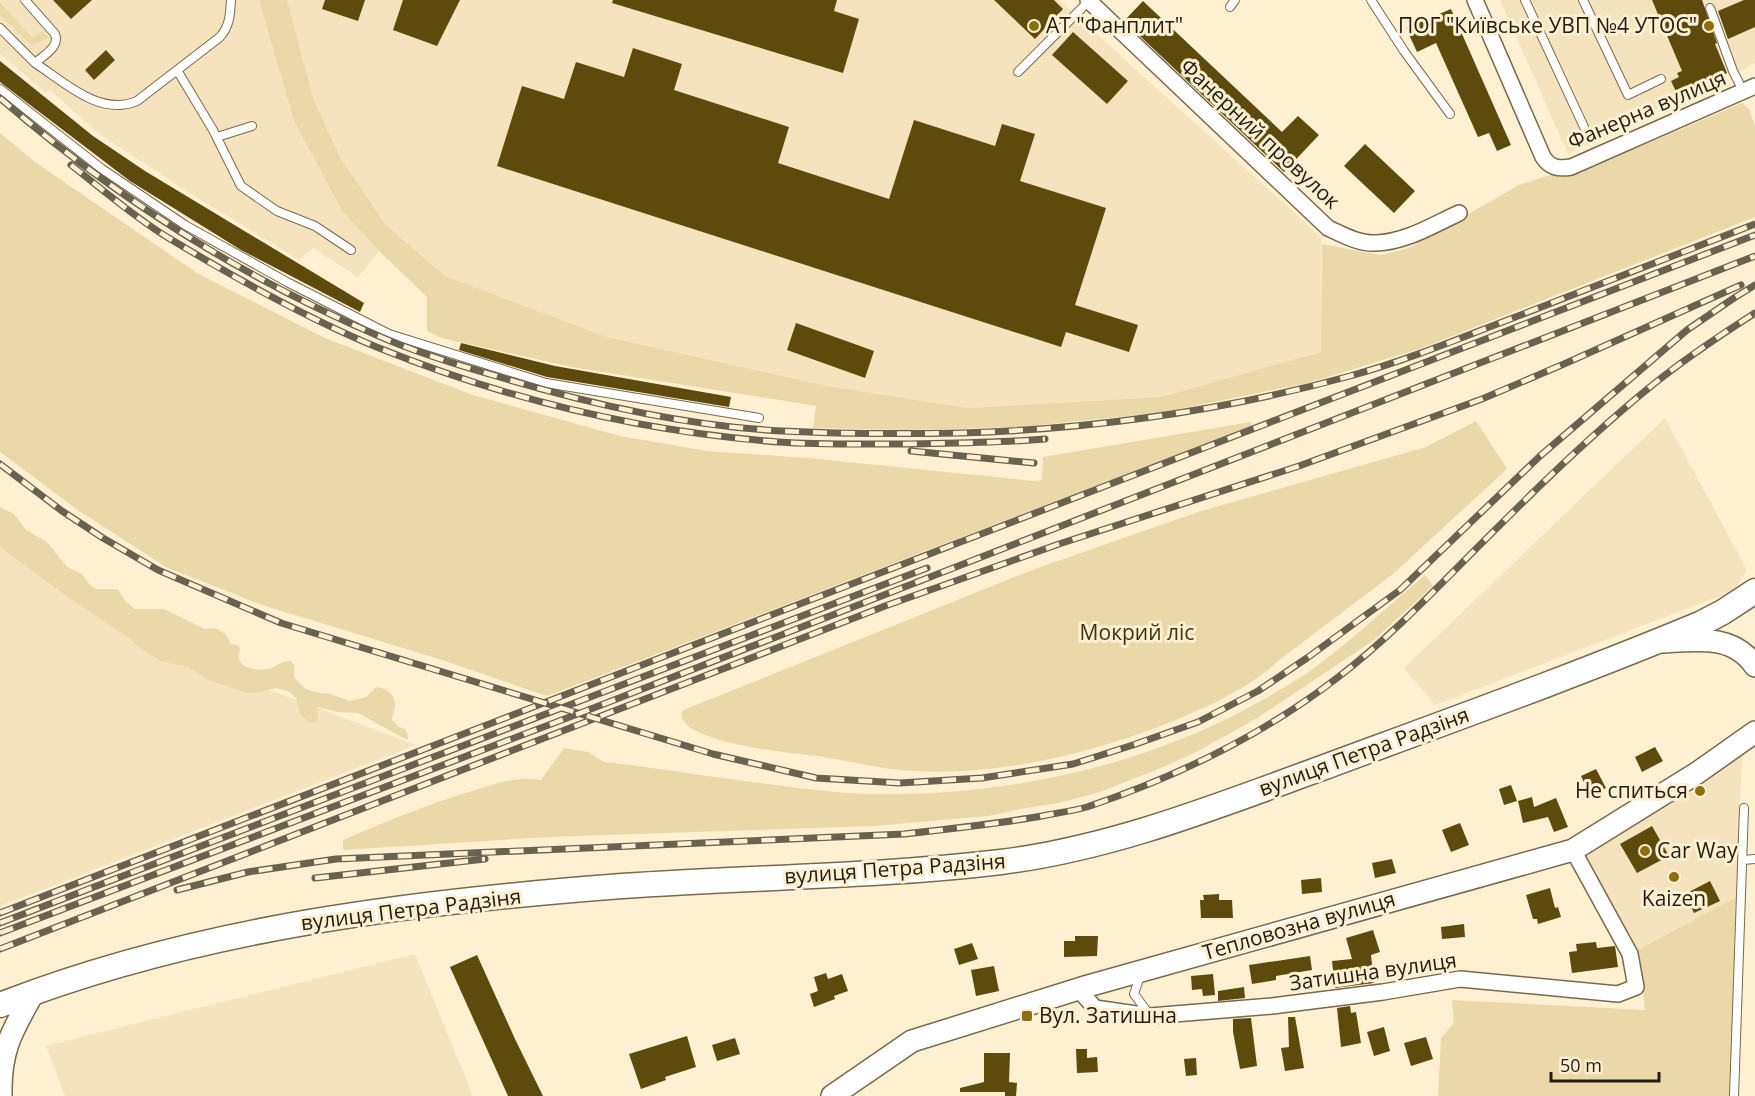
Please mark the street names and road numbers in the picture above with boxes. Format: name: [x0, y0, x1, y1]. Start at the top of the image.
street label: Фанерний провулок: [1175, 52, 1347, 215]
street label: Фанерна вулиця: [1563, 63, 1730, 155]
street label: вулиця Петра Радзіня: [1255, 700, 1473, 802]
street label: вулиця Петра Радзіня: [783, 846, 1007, 890]
street label: вулиця Петра Радзіня: [299, 882, 523, 936]
street label: Тепловозна вулиця: [1199, 884, 1398, 966]
street label: Затишна вулиця: [1287, 945, 1458, 997]

